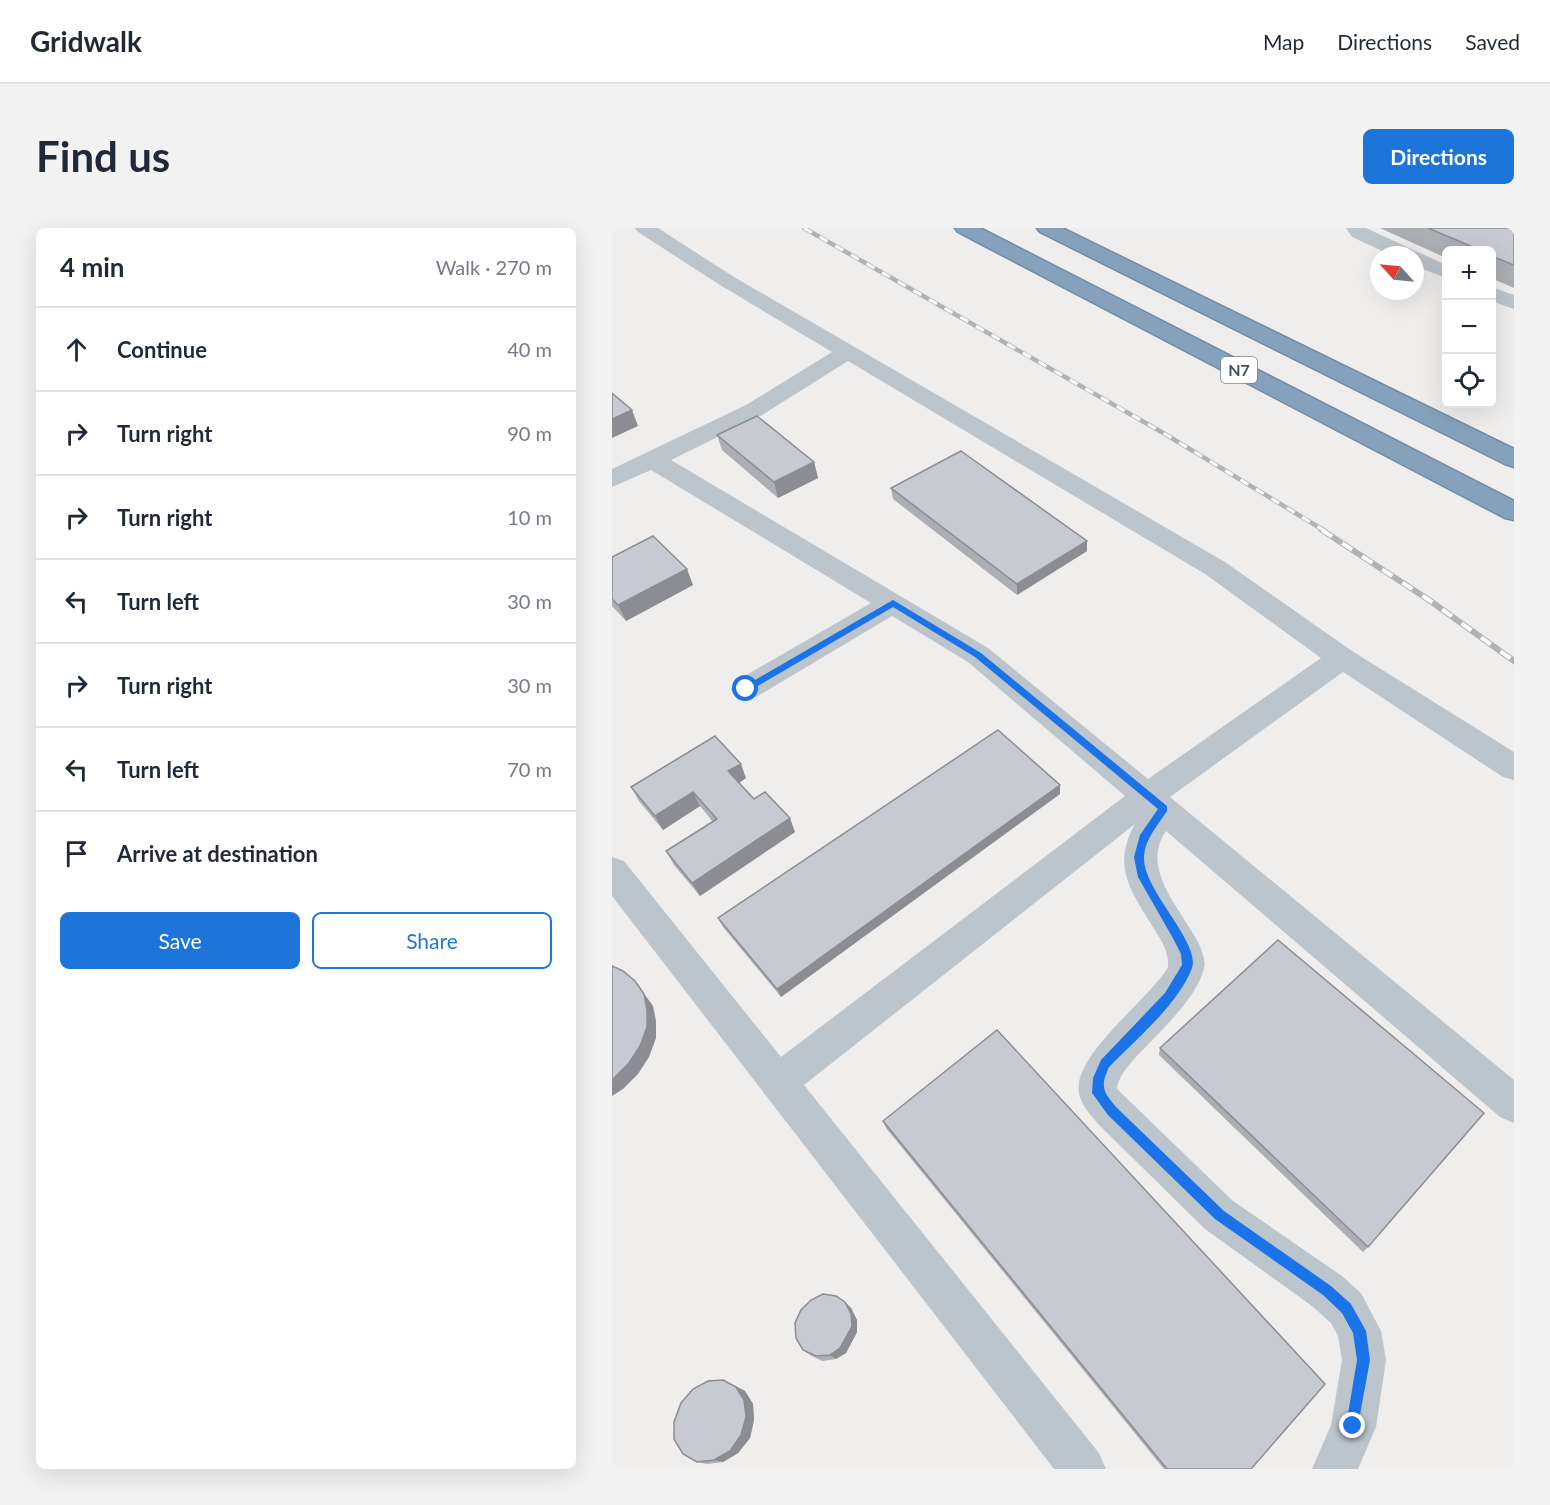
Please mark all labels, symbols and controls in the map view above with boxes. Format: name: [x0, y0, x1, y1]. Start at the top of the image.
text: Gridwalk: [30, 24, 142, 58]
text: Map: [1263, 29, 1304, 54]
text: Directions: [1337, 29, 1432, 54]
text: Saved: [1465, 29, 1520, 54]
button: Directions: [1363, 129, 1514, 184]
text: Find us: [36, 131, 170, 181]
north arrow: [1370, 246, 1424, 300]
map controls: [1442, 246, 1496, 408]
button: +: [1442, 246, 1496, 300]
text: 4 min: [60, 251, 124, 283]
text: Walk · 270 m: [436, 255, 552, 279]
button: −: [1442, 300, 1496, 354]
icon: ahead: [60, 333, 93, 366]
text: Continue: [117, 336, 207, 363]
text: 40 m: [507, 337, 552, 361]
button: locate: [1442, 354, 1496, 408]
road number: N7: [1221, 357, 1257, 383]
icon: right: [60, 417, 93, 450]
text: Turn right: [117, 420, 212, 447]
text: 90 m: [507, 421, 552, 445]
icon: right: [60, 501, 93, 534]
text: Turn right: [117, 504, 212, 531]
text: 10 m: [507, 505, 552, 529]
icon: left: [60, 585, 93, 618]
text: Turn left: [117, 588, 199, 615]
text: 30 m: [507, 589, 552, 613]
icon: right: [60, 669, 93, 702]
text: Turn right: [117, 672, 212, 699]
text: 30 m: [507, 673, 552, 697]
route start: [732, 675, 758, 701]
icon: left: [60, 753, 93, 786]
text: Turn left: [117, 756, 199, 783]
text: 70 m: [507, 757, 552, 781]
icon: arrive: [60, 837, 93, 870]
text: Arrive at destination: [117, 840, 318, 867]
button: Save: [60, 912, 300, 969]
button: Share: [312, 912, 552, 969]
route end: [1339, 1412, 1365, 1438]

